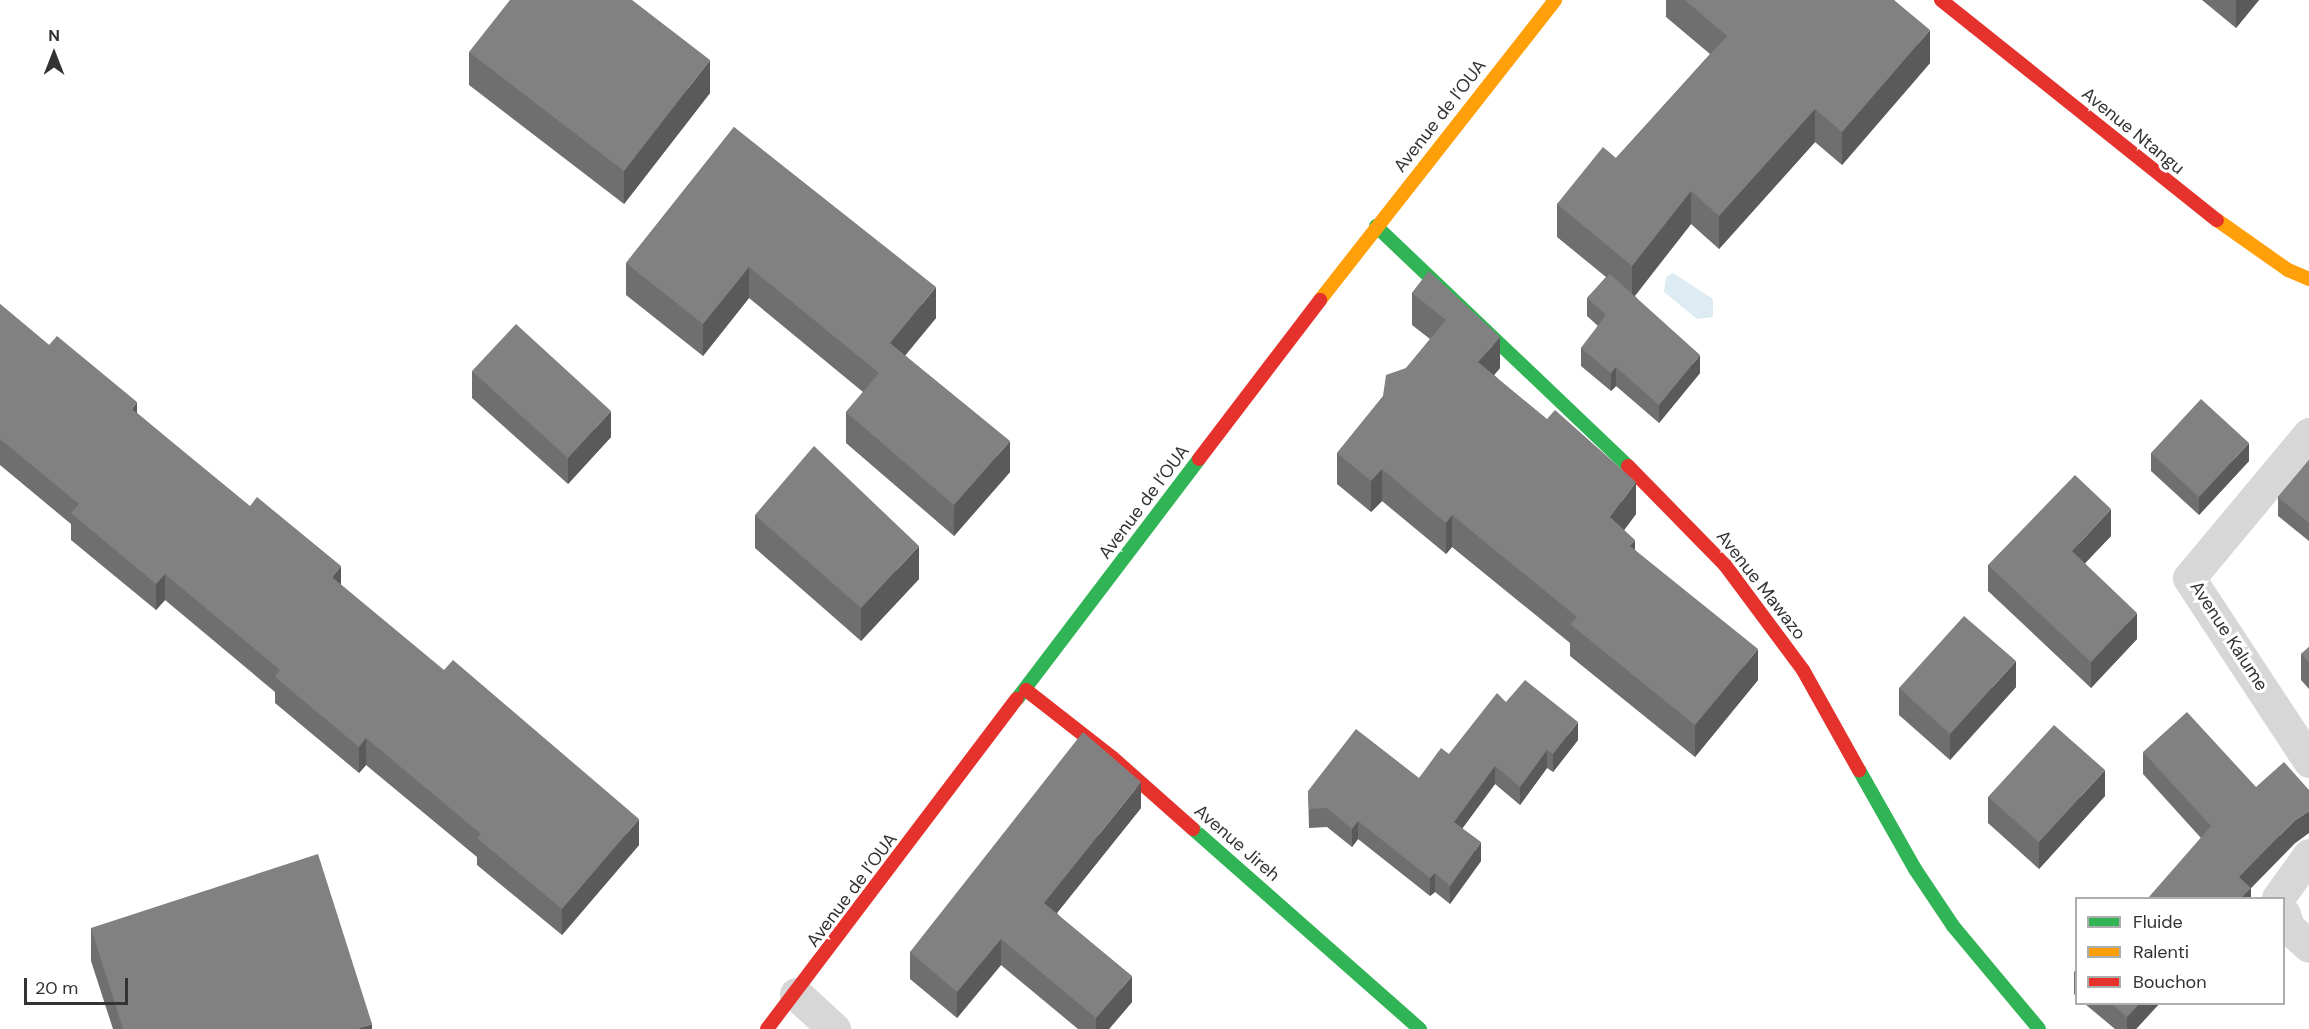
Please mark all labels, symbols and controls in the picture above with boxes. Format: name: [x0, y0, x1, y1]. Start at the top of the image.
north arrow: [24, 24, 84, 84]
text: N: [48, 25, 60, 46]
street label: Avenue de l’OUA: [1389, 55, 1491, 177]
street label: Avenue Ntangu: [2077, 83, 2189, 179]
street label: Avenue de l’OUA: [1094, 441, 1194, 563]
street label: Avenue Mawazo: [1712, 526, 1810, 644]
street label: Avenue Kalume: [2186, 577, 2272, 695]
street label: Avenue Jireh: [1190, 800, 1284, 886]
street label: Avenue de l’OUA: [802, 829, 902, 951]
legend: [2075, 897, 2285, 1005]
text: Fluide: [2133, 910, 2183, 934]
text: Ralenti: [2133, 940, 2189, 964]
scale bar: [27, 966, 130, 1004]
text: Bouchon: [2133, 970, 2207, 994]
text: 20 m: [35, 976, 78, 1000]

